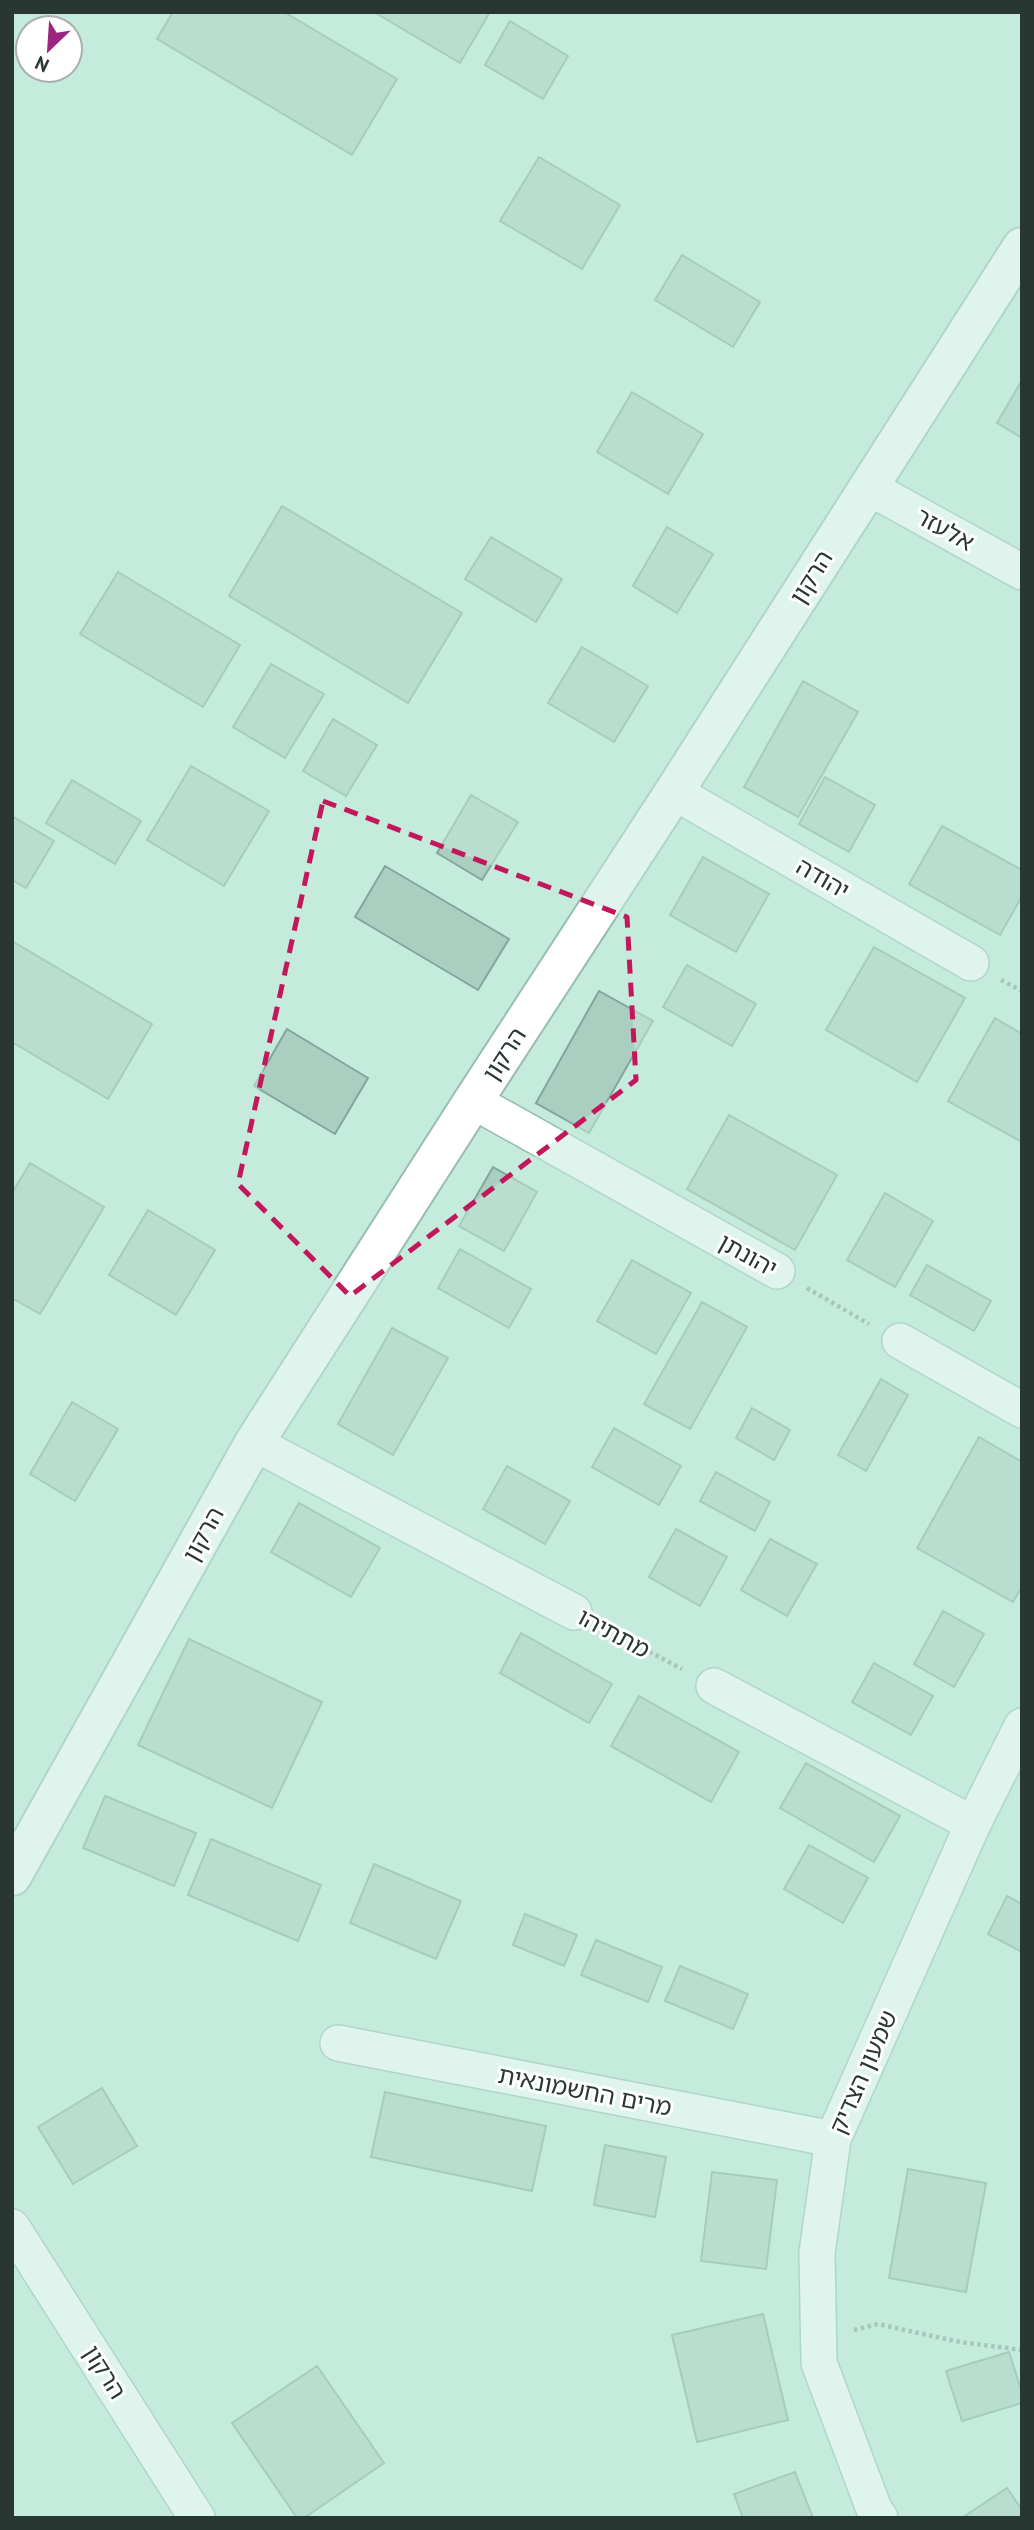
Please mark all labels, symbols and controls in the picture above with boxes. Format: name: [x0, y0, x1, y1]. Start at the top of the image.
north arrow: [14, 14, 84, 84]
text: N: [31, 51, 53, 78]
street label: אלעזר: [910, 500, 980, 558]
street label: הרקון: [783, 544, 839, 610]
street label: יהודה: [791, 850, 855, 906]
street label: הרקון: [475, 1021, 533, 1087]
street label: יהונתן: [713, 1226, 783, 1284]
street label: הרקון: [175, 1501, 231, 1567]
street label: מתתיהו: [573, 1601, 655, 1665]
street label: שמעון הצדיק: [822, 2005, 904, 2139]
street label: מרים החשמונאית: [496, 2059, 674, 2123]
street label: הרקון: [77, 2339, 133, 2405]

